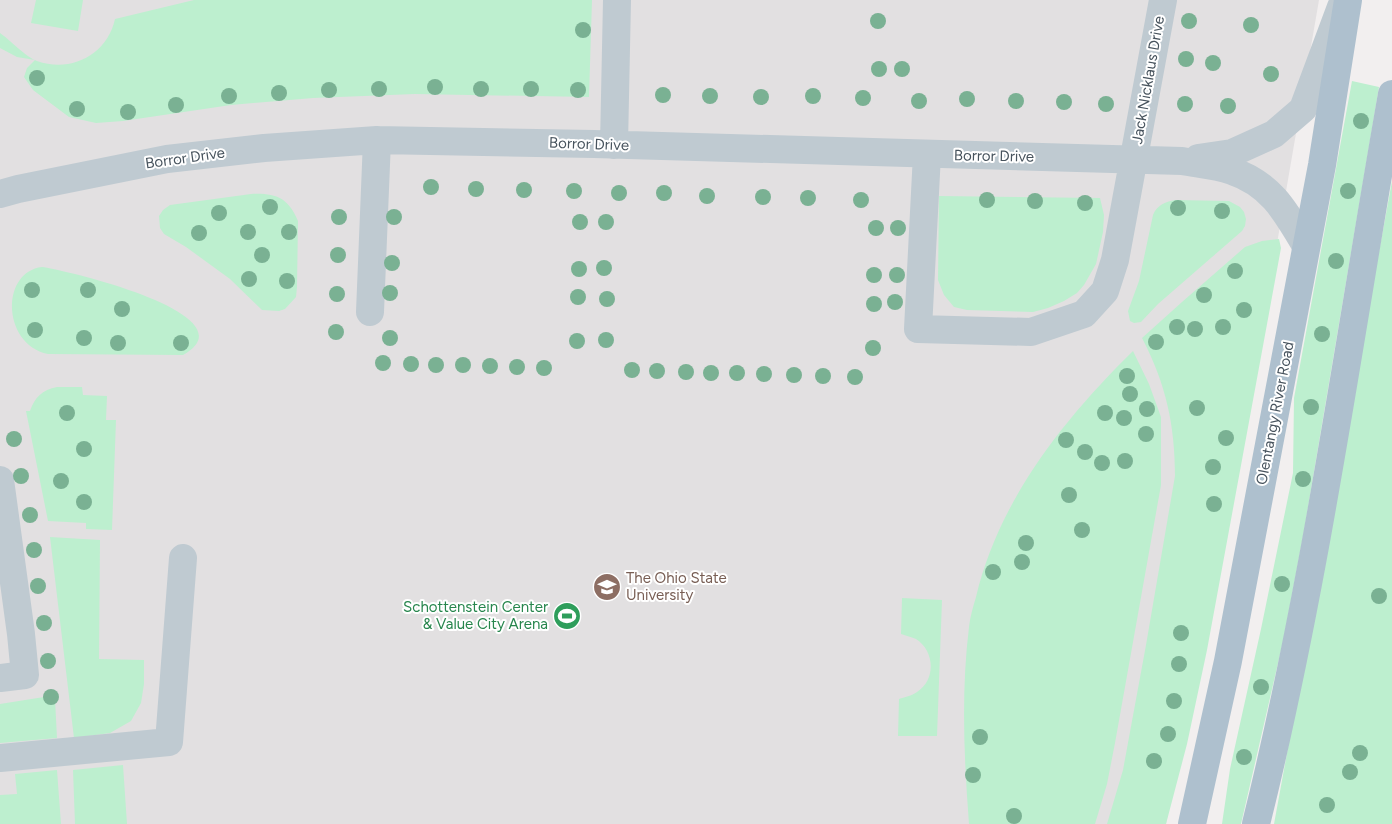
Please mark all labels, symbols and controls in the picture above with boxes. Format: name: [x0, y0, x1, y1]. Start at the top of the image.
street label: Jack Nicklaus Drive: [1128, 15, 1168, 145]
street label: Borror Drive: [549, 134, 629, 154]
street label: Borror Drive: [144, 144, 226, 172]
street label: Borror Drive: [954, 146, 1034, 166]
street label: Olentangy River Road: [1252, 340, 1298, 486]
place label: The Ohio State University: [626, 569, 727, 604]
school or university icon: The Ohio State University: [592, 572, 622, 602]
place label: Schottenstein Center & Value City Arena: [403, 598, 548, 633]
sports icon: Schottenstein Center & Value City Arena: [552, 601, 582, 631]

